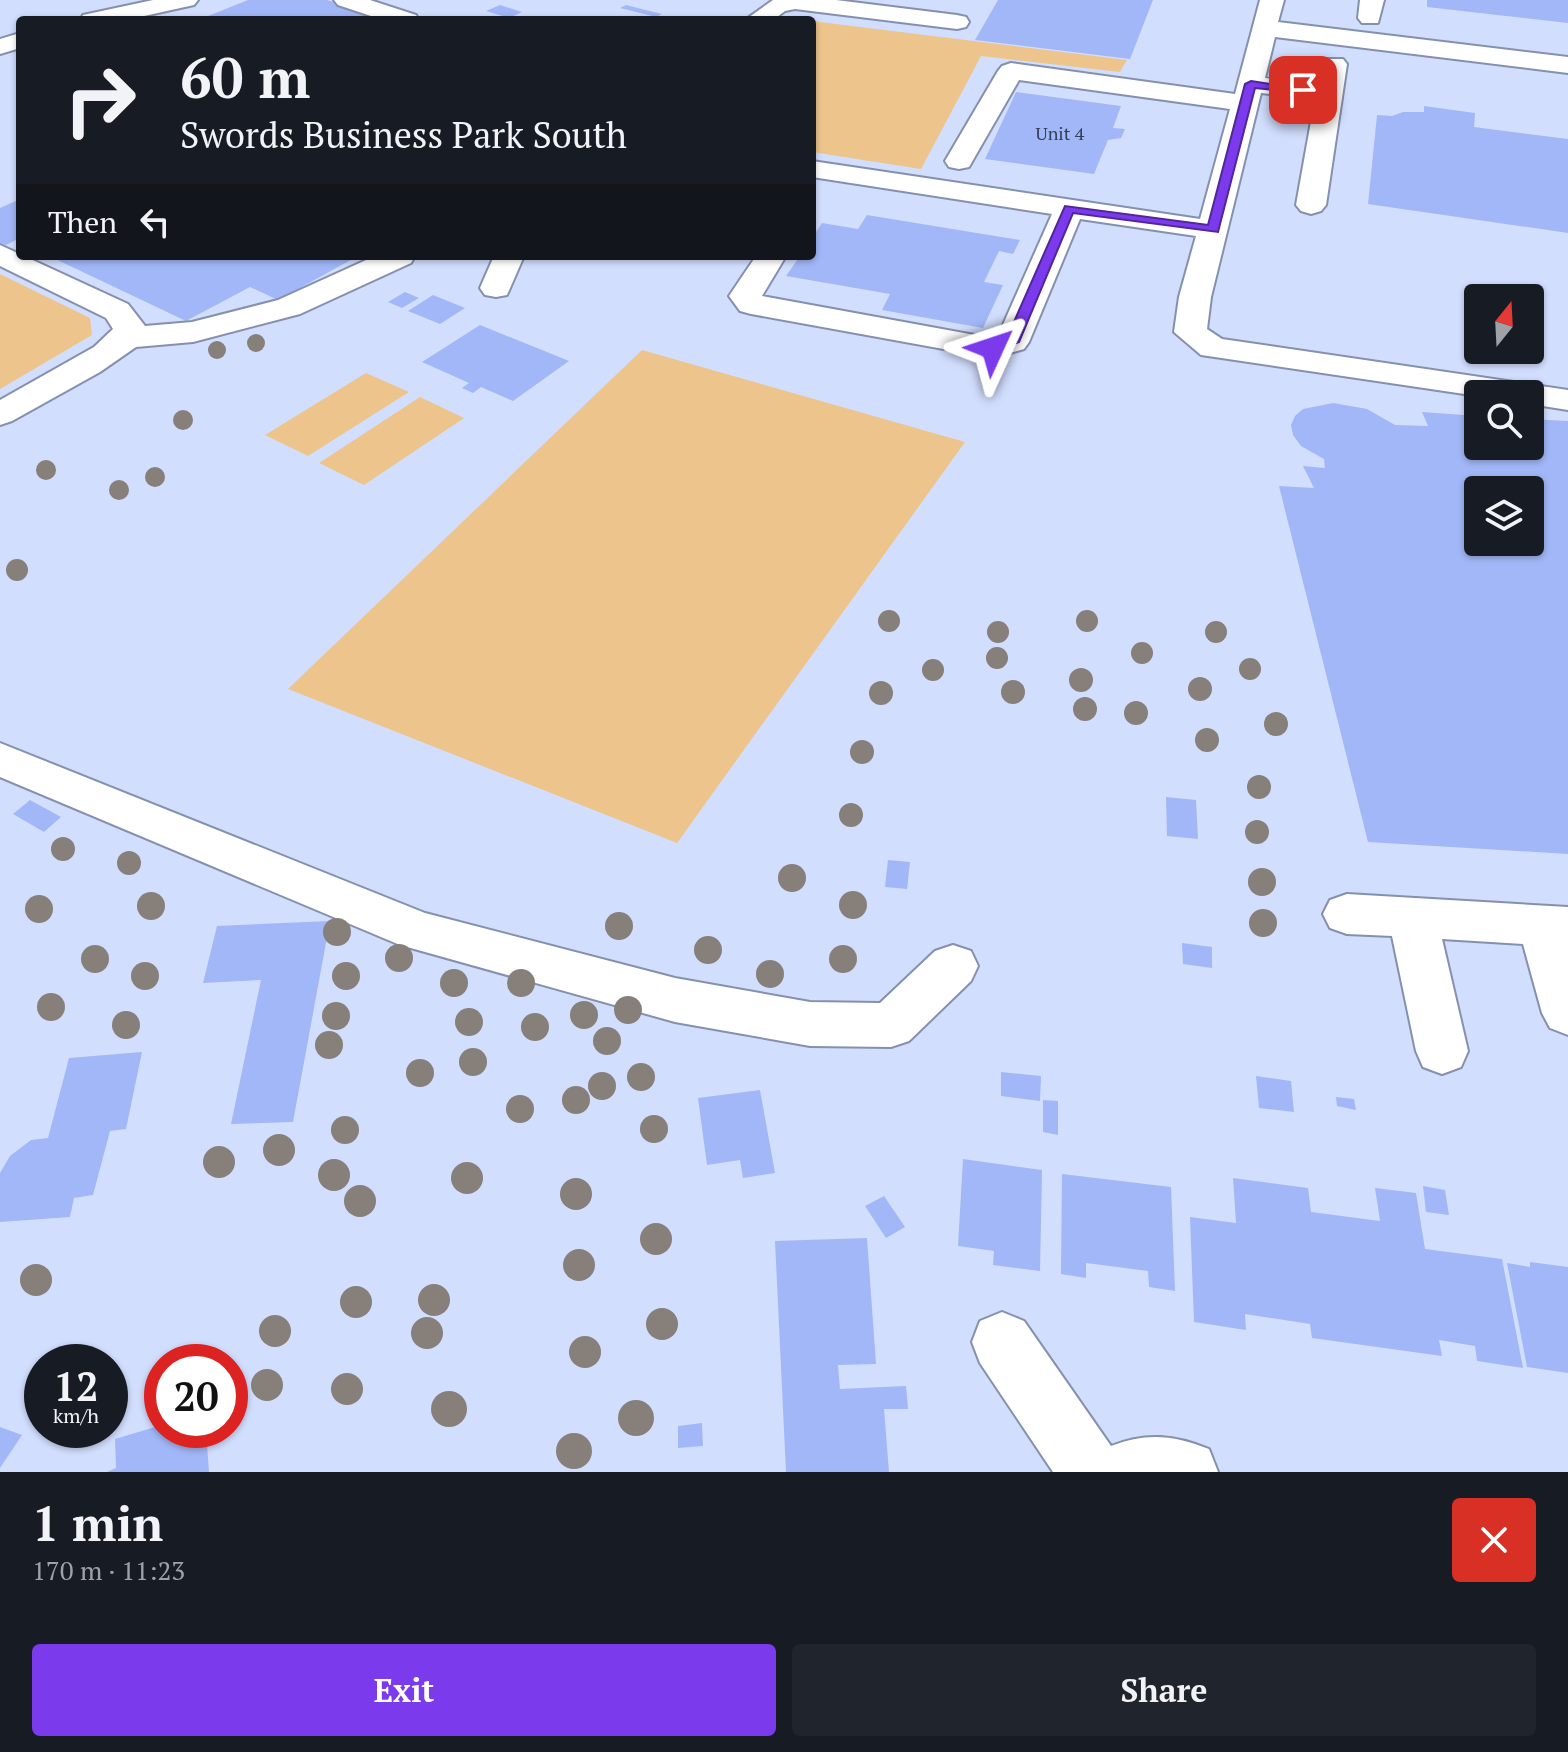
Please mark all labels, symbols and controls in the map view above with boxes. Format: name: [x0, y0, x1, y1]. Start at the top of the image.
text: 60 m: [180, 40, 310, 114]
icon: right: [48, 48, 152, 152]
pin: [1269, 56, 1337, 124]
icon: arrive: [1281, 68, 1325, 112]
text: Swords Business Park South: [180, 111, 627, 158]
house number: Unit 4: [1036, 121, 1085, 145]
icon: left: [133, 200, 177, 244]
text: Then: [48, 202, 117, 242]
north arrow: [1464, 284, 1544, 364]
map controls: [1464, 284, 1544, 556]
position arrow: [951, 306, 1035, 390]
button: search: [1464, 380, 1544, 460]
button: layers: [1464, 476, 1544, 556]
speed limit sign: 20: [144, 1344, 248, 1448]
text: 12: [53, 1359, 99, 1412]
text: km/h: [53, 1402, 99, 1429]
text: 1 min: [32, 1491, 163, 1555]
button: close: [1452, 1498, 1536, 1582]
text: 170 m · 11:23: [32, 1553, 185, 1587]
button: Exit: [32, 1644, 776, 1736]
button: Share: [792, 1644, 1536, 1736]

